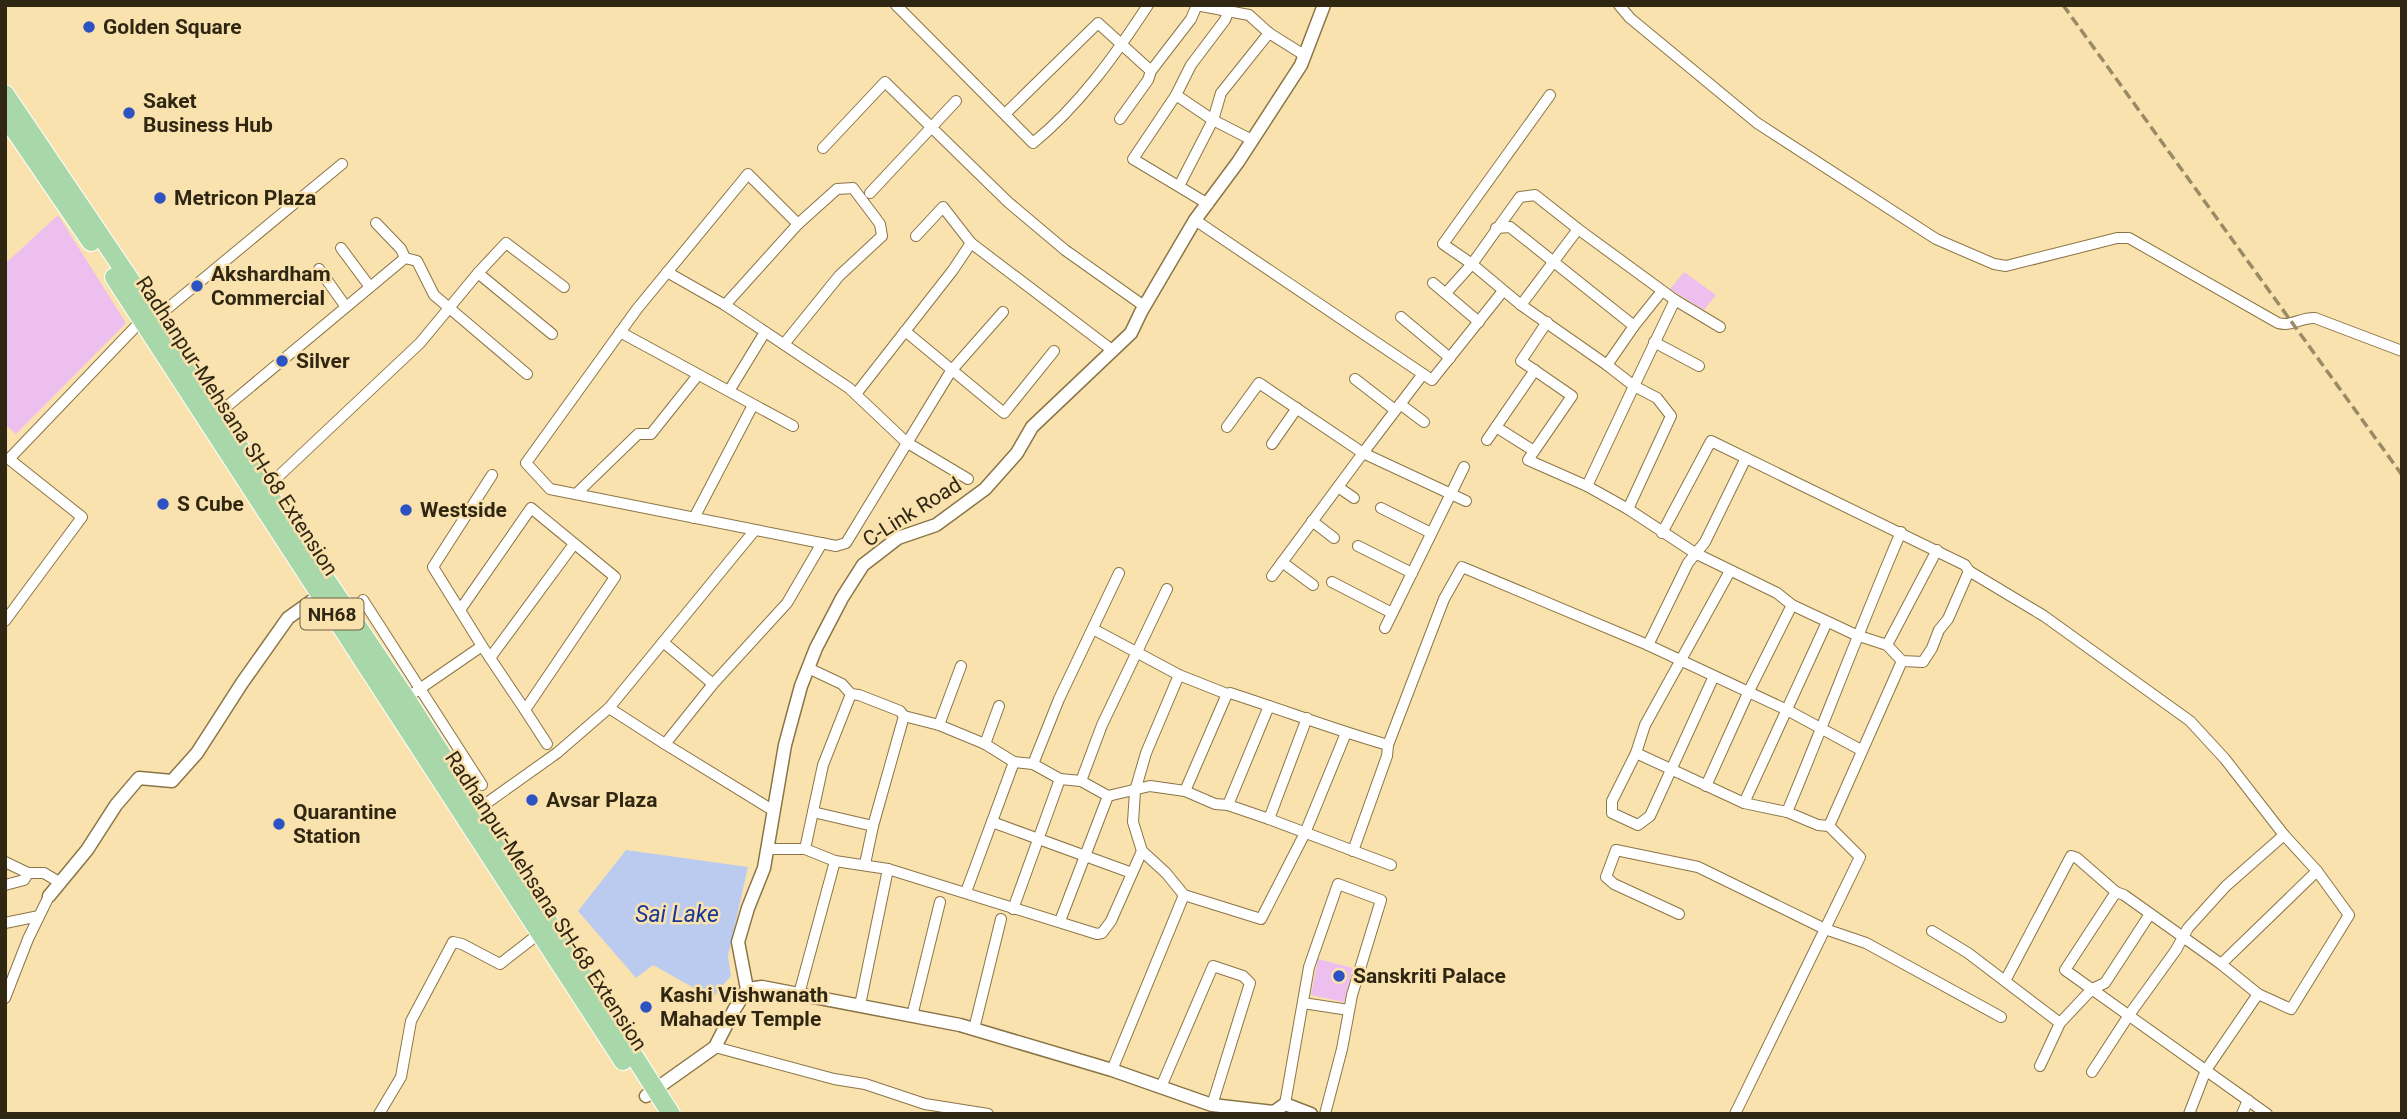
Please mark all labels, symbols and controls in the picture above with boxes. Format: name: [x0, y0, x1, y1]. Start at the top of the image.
place label: Golden Square: [103, 15, 242, 39]
marker: Golden Square: [81, 19, 97, 35]
place label: Saket Business Hub: [143, 89, 273, 137]
marker: Saket Business Hub: [121, 105, 137, 121]
place label: Metricon Plaza: [174, 186, 316, 210]
marker: Metricon Plaza: [152, 190, 168, 206]
place label: Akshardham Commercial: [211, 262, 331, 310]
street label: Radhanpur-Mehsana SH-68 Extension: [131, 272, 343, 580]
marker: Akshardham Commercial: [189, 278, 205, 294]
place label: Silver: [296, 349, 350, 373]
marker: Silver: [274, 353, 290, 369]
street label: C-Link Road: [858, 472, 966, 552]
place label: S Cube: [177, 492, 244, 516]
marker: S Cube: [155, 496, 171, 512]
place label: Westside: [420, 498, 507, 522]
marker: Westside: [398, 502, 414, 518]
road number: NH68: [300, 598, 364, 629]
street label: Radhanpur-Mehsana SH-68 Extension: [440, 747, 652, 1055]
place label: Avsar Plaza: [546, 788, 657, 812]
marker: Avsar Plaza: [524, 792, 540, 808]
place label: Quarantine Station: [293, 800, 397, 848]
marker: Quarantine Station: [271, 816, 287, 832]
water label: Sai Lake: [635, 901, 719, 928]
place label: Sanskriti Palace: [1353, 964, 1506, 988]
marker: Sanskriti Palace: [1331, 968, 1347, 984]
place label: Kashi Vishwanath Mahadev Temple: [660, 983, 828, 1031]
marker: Kashi Vishwanath Mahadev Temple: [638, 999, 654, 1015]

